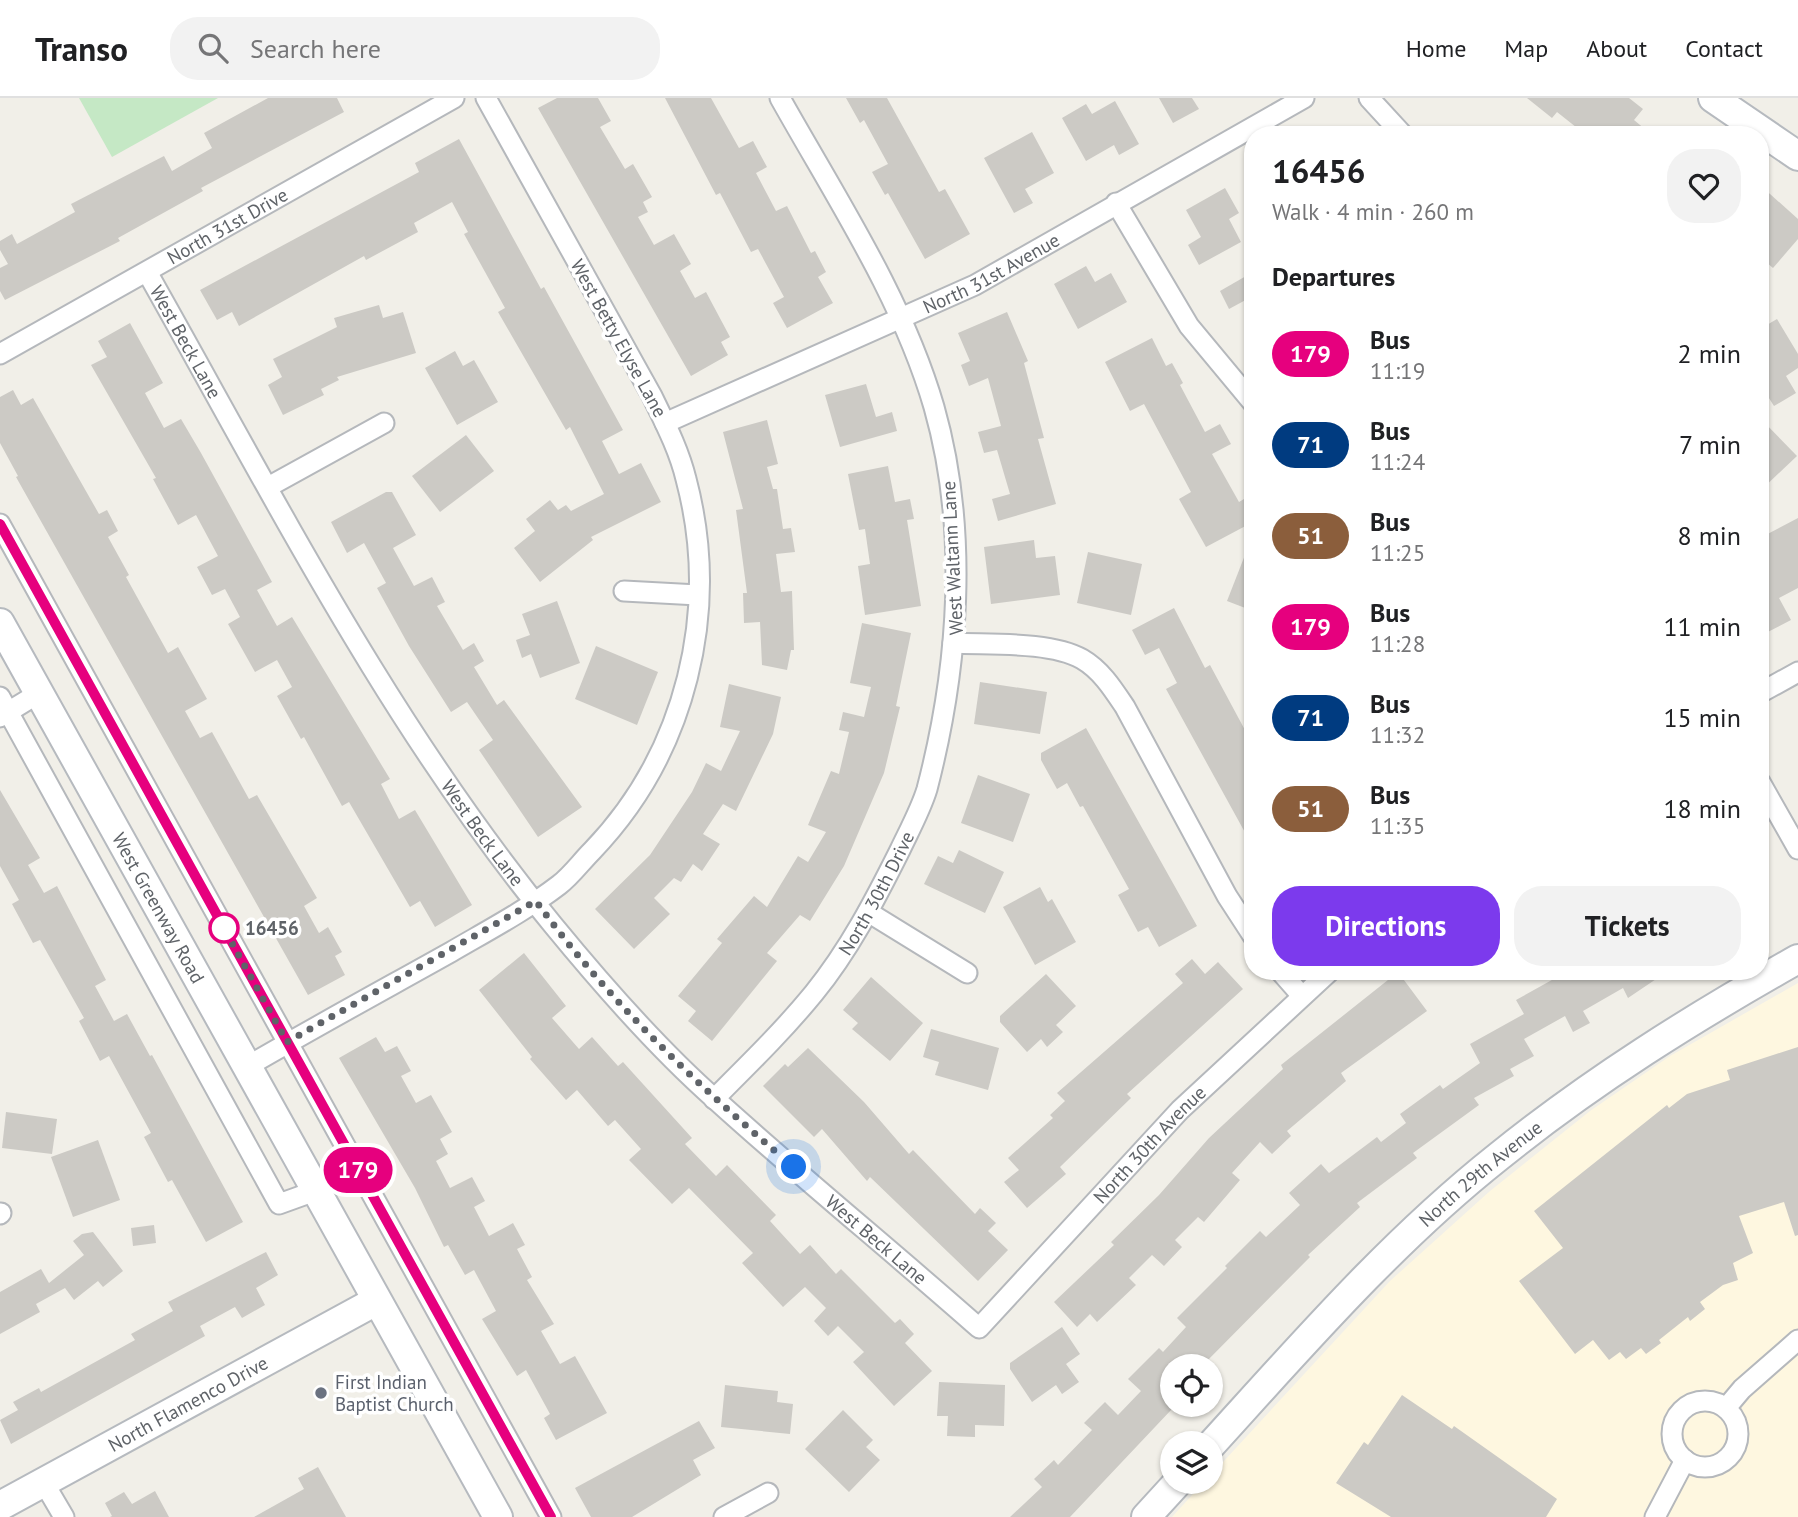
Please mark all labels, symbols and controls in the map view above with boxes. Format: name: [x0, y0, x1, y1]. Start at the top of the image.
search box: [170, 17, 660, 80]
text: Transo: [35, 27, 128, 70]
icon: search: [194, 29, 232, 67]
text: Search here: [250, 32, 381, 65]
text: Home: [1406, 33, 1466, 64]
text: Map: [1504, 33, 1548, 64]
text: About: [1586, 33, 1647, 64]
text: Contact: [1685, 33, 1763, 64]
text: 16456: [1272, 149, 1366, 192]
button: heart: [1667, 149, 1741, 223]
street label: North 31st Drive: [163, 182, 292, 269]
text: Walk · 4 min · 260 m: [1272, 197, 1474, 226]
street label: North 31st Avenue: [919, 228, 1064, 319]
street label: West Betty Elyse Lane: [566, 255, 672, 421]
text: Departures: [1272, 260, 1395, 293]
street label: West Beck Lane: [145, 281, 227, 403]
text: Bus: [1370, 323, 1410, 356]
text: 2 min: [1678, 337, 1741, 370]
text: 179: [1290, 338, 1331, 369]
text: 11:19: [1370, 356, 1425, 385]
text: Bus: [1370, 414, 1410, 447]
text: 7 min: [1679, 428, 1741, 461]
text: 71: [1297, 429, 1324, 460]
text: 11:24: [1370, 447, 1425, 476]
street label: West Waltann Lane: [936, 480, 968, 636]
text: Bus: [1370, 505, 1410, 538]
text: 8 min: [1678, 519, 1741, 552]
text: 51: [1297, 520, 1324, 551]
text: 11:25: [1370, 538, 1425, 567]
text: Bus: [1370, 596, 1410, 629]
text: 11 min: [1663, 610, 1741, 643]
text: 179: [1290, 611, 1331, 642]
text: 11:28: [1370, 629, 1425, 658]
text: Bus: [1370, 687, 1410, 720]
text: 15 min: [1663, 701, 1741, 734]
text: 71: [1297, 702, 1324, 733]
text: 11:32: [1370, 720, 1425, 749]
street label: West Beck Lane: [436, 775, 529, 891]
text: Bus: [1370, 778, 1410, 811]
text: 18 min: [1663, 792, 1741, 825]
text: 51: [1297, 793, 1324, 824]
text: 11:35: [1370, 811, 1425, 840]
street label: North 30th Drive: [833, 827, 919, 959]
street label: West Greenway Road: [107, 828, 210, 987]
button: Directions: [1272, 886, 1500, 966]
button: Tickets: [1514, 886, 1741, 966]
marker: 16456: [209, 913, 239, 943]
place label: 16456: [245, 916, 299, 940]
street label: North 30th Avenue: [1088, 1080, 1211, 1208]
street label: North 29th Avenue: [1414, 1115, 1547, 1232]
line badge: 179: [318, 1147, 398, 1193]
your location: [776, 1149, 811, 1184]
text: 179: [338, 1154, 378, 1185]
street label: West Beck Lane: [821, 1189, 932, 1289]
street label: North Flamenco Drive: [104, 1350, 272, 1457]
map controls: [1160, 1354, 1223, 1494]
button: locate: [1160, 1354, 1223, 1417]
place label: First Indian Baptist Church: [335, 1370, 454, 1416]
marker: First Indian Baptist Church: [313, 1385, 329, 1401]
button: layers: [1160, 1431, 1223, 1494]

